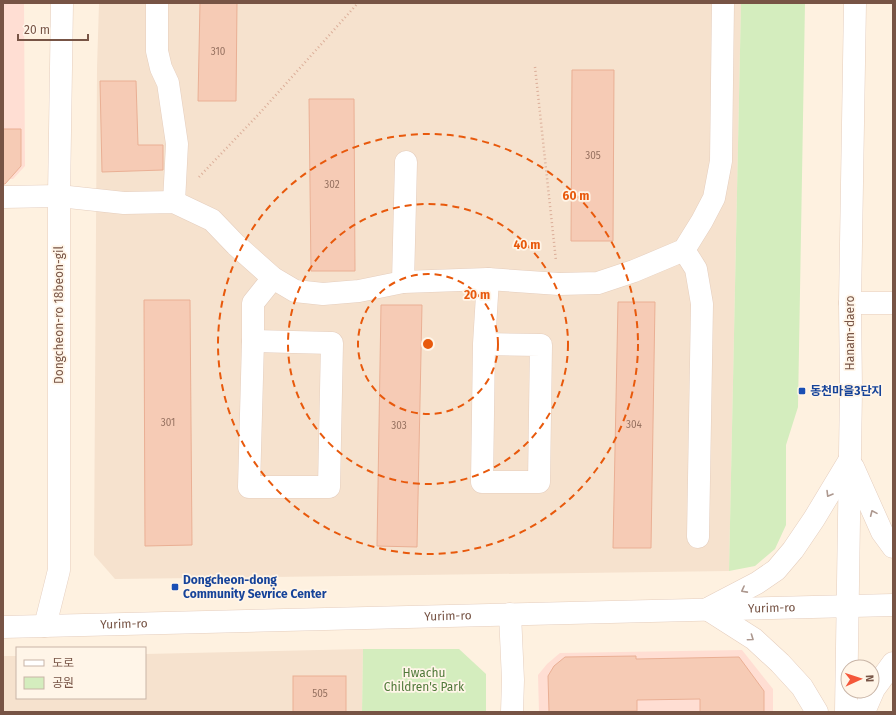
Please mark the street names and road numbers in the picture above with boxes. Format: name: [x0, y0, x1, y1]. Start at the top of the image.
street label: Dongcheon-ro 18beon-gil: [52, 246, 66, 384]
street label: Hanam-daero: [843, 296, 857, 370]
street label: Yurim-ro: [748, 600, 796, 616]
street label: Yurim-ro: [424, 608, 472, 624]
street label: Yurim-ro: [100, 616, 148, 632]

